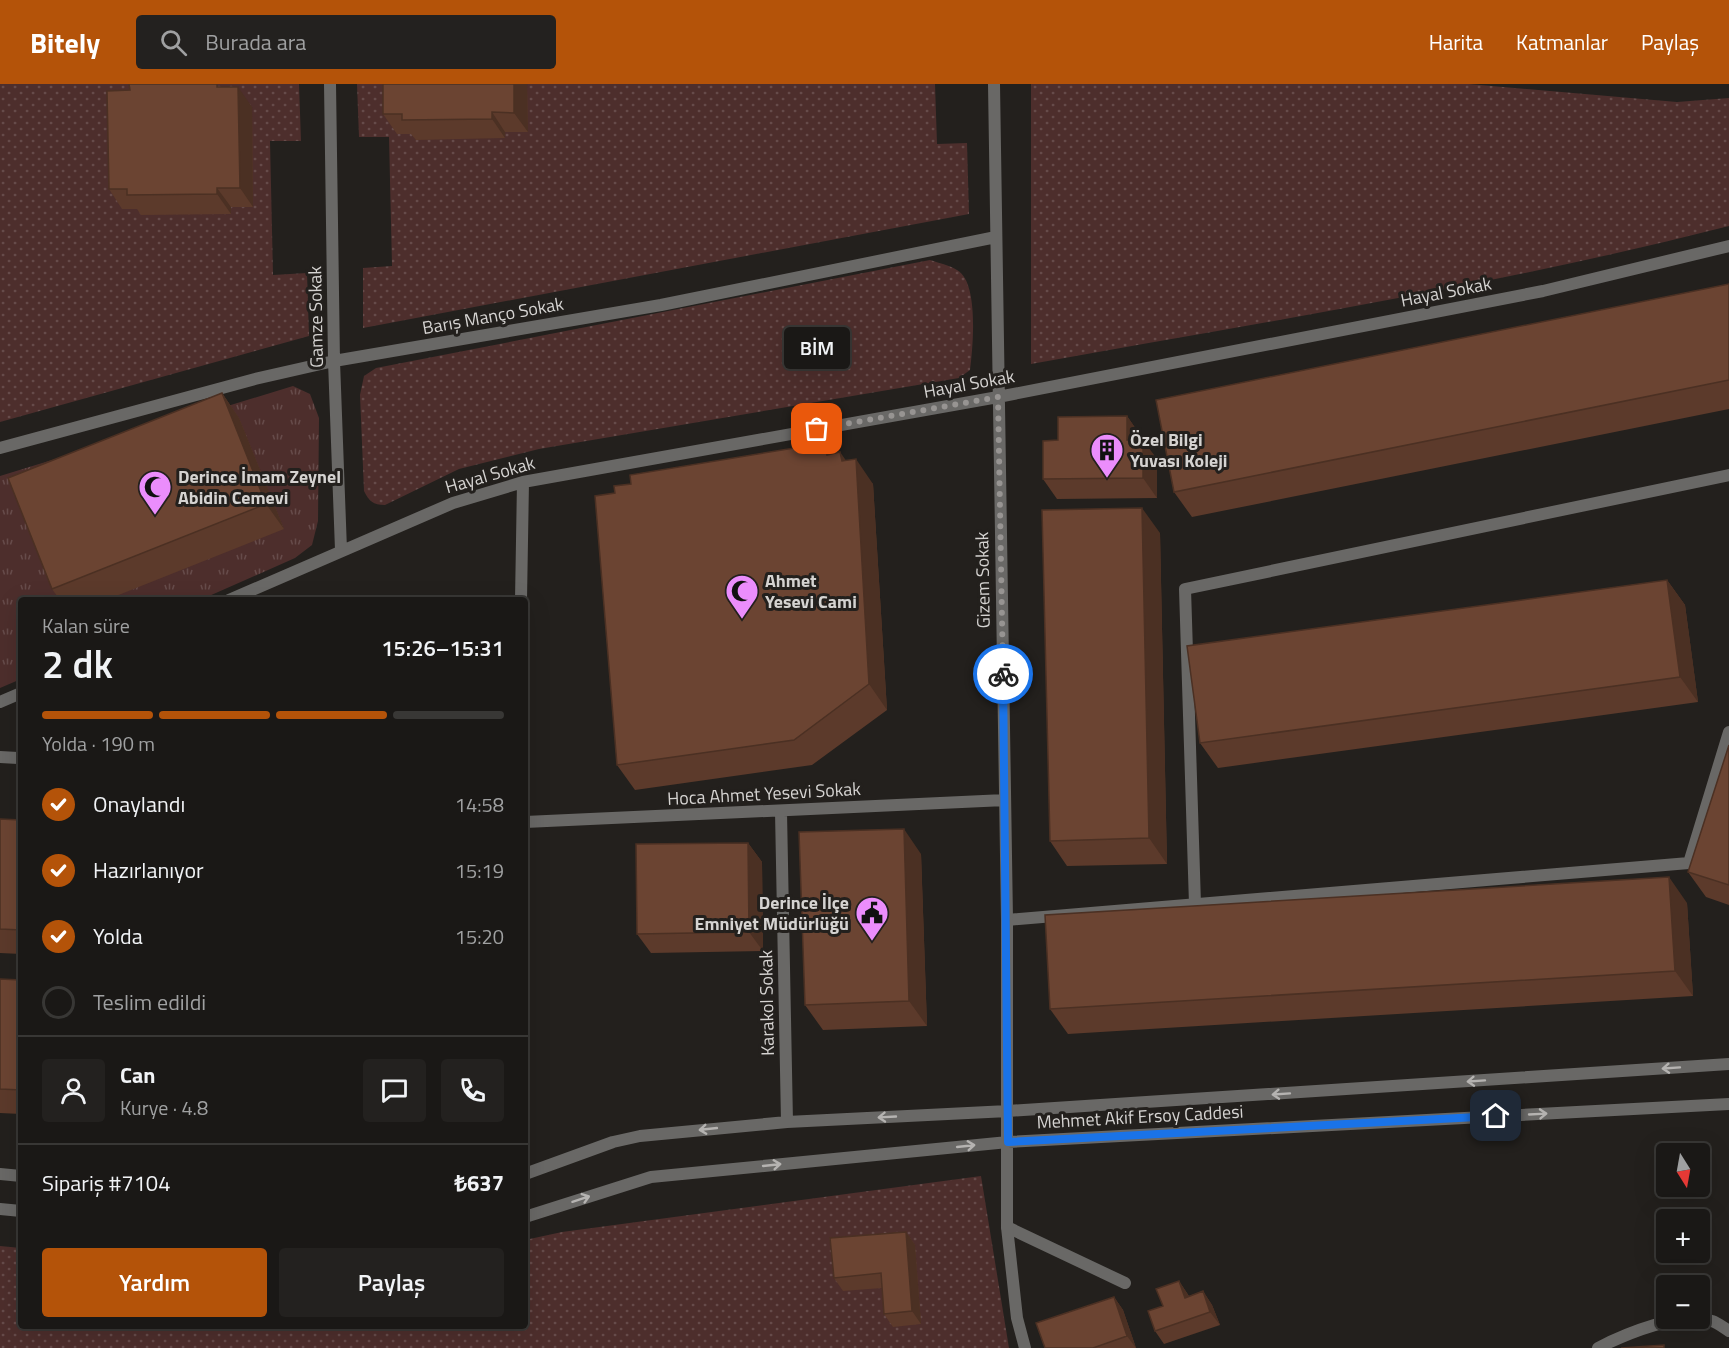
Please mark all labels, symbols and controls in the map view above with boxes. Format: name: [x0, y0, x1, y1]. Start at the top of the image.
search box: [136, 15, 556, 69]
text: Bitely: [30, 21, 100, 64]
text: Burada ara: [205, 25, 306, 59]
icon: search: [157, 26, 190, 59]
text: Harita: [1429, 26, 1483, 58]
text: Katmanlar: [1516, 26, 1608, 58]
text: Paylaş: [1641, 26, 1699, 58]
street label: Gamze Sokak: [301, 266, 330, 368]
street label: Hayal Sokak: [1398, 269, 1494, 314]
street label: Barış Manço Sokak: [420, 290, 566, 341]
callout: BİM: [784, 327, 850, 369]
text: BİM: [800, 332, 834, 363]
street label: Hayal Sokak: [921, 362, 1017, 405]
pin: [791, 403, 842, 454]
icon: bag: [800, 412, 833, 445]
place label: Özel Bilgi Yuvası Koleji: [1130, 426, 1228, 474]
building icon: Özel Bilgi Yuvası Koleji: [1089, 432, 1125, 479]
street label: Hayal Sokak: [442, 449, 538, 500]
place label: Derince İmam Zeynel Abidin Cemevi: [178, 463, 341, 511]
mosque icon: Derince İmam Zeynel Abidin Cemevi: [137, 469, 173, 516]
street label: Gizem Sokak: [968, 531, 997, 629]
place label: Ahmet Yesevi Cami: [765, 567, 857, 615]
mosque icon: Ahmet Yesevi Cami: [724, 573, 760, 620]
text: Kalan süre: [42, 610, 130, 641]
text: 15:26–15:31: [381, 631, 504, 665]
text: 2 dk: [42, 634, 113, 693]
courier: [973, 644, 1033, 704]
icon: bike: [987, 658, 1020, 691]
text: Yolda · 190 m: [42, 728, 155, 759]
street label: Hoca Ahmet Yesevi Sokak: [666, 775, 862, 812]
text: Onaylandı: [93, 787, 185, 821]
icon: check: [42, 788, 75, 821]
text: 14:58: [455, 789, 504, 820]
text: Hazırlanıyor: [93, 853, 204, 887]
icon: check: [42, 854, 75, 887]
text: 15:19: [455, 855, 504, 886]
place label: Derince İlçe Emniyet Müdürlüğü: [694, 889, 849, 937]
public building icon: Derince İlçe Emniyet Müdürlüğü: [854, 895, 890, 942]
text: Yolda: [93, 919, 143, 953]
icon: check: [42, 920, 75, 953]
text: 15:20: [455, 921, 504, 952]
street label: Karakol Sokak: [752, 949, 781, 1056]
text: Teslim edildi: [93, 985, 206, 1019]
text: Can: [120, 1058, 155, 1092]
button: person: [42, 1059, 105, 1122]
button: chat: [363, 1059, 426, 1122]
button: phone: [441, 1059, 504, 1122]
one-way arrow: [1661, 1063, 1681, 1074]
one-way arrow: [1467, 1075, 1487, 1086]
one-way arrow: [1272, 1088, 1292, 1099]
pin: [1470, 1090, 1521, 1141]
text: Kurye · 4.8: [120, 1092, 208, 1123]
street label: Mehmet Akif Ersoy Caddesi: [1036, 1098, 1244, 1135]
icon: home: [1479, 1099, 1512, 1132]
one-way arrow: [1527, 1108, 1547, 1119]
one-way arrow: [877, 1112, 897, 1123]
one-way arrow: [698, 1124, 718, 1135]
one-way arrow: [955, 1140, 975, 1151]
north arrow: [1656, 1143, 1710, 1197]
map controls: [1656, 1143, 1710, 1329]
one-way arrow: [761, 1159, 781, 1170]
text: Sipariş #7104: [42, 1166, 170, 1200]
text: ₺637: [454, 1166, 504, 1200]
one-way arrow: [571, 1193, 590, 1204]
button: +: [1656, 1209, 1710, 1263]
button: Yardım: [42, 1248, 267, 1317]
button: Paylaş: [279, 1248, 504, 1317]
button: −: [1656, 1275, 1710, 1329]

